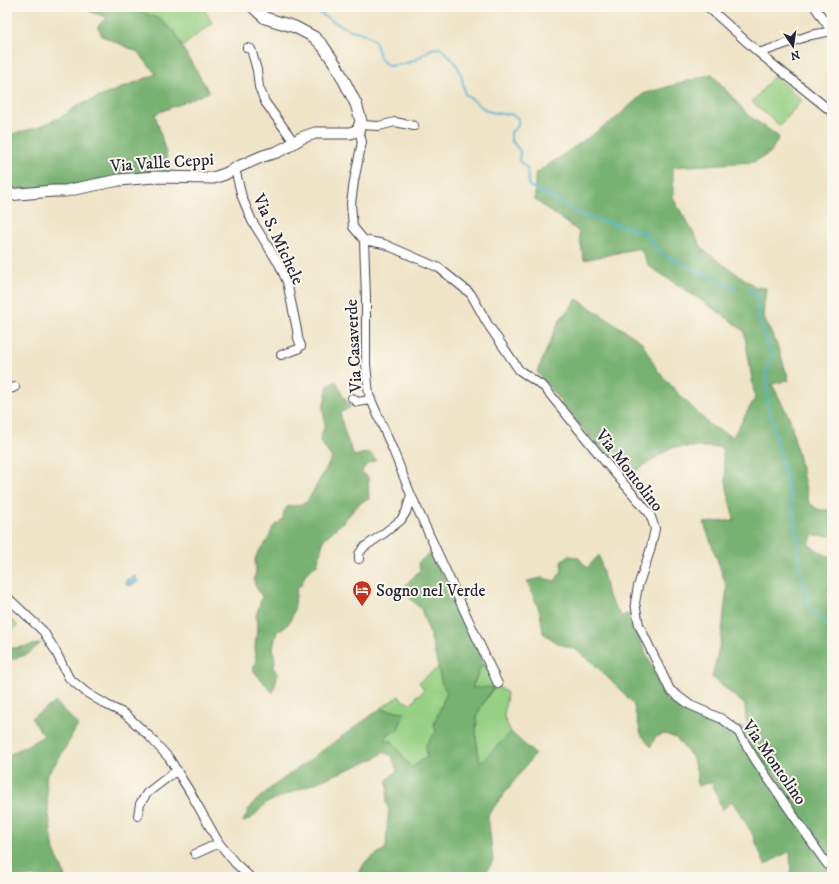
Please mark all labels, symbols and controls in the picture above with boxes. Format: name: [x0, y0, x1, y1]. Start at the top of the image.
north arrow: [773, 26, 813, 66]
text: N: [789, 47, 801, 63]
street label: Via Valle Ceppi: [109, 148, 214, 178]
street label: Via S. Michele: [247, 190, 309, 288]
street label: Via Casaverde: [341, 299, 367, 394]
street label: Via Montolino: [590, 424, 668, 516]
hotel icon: Sogno nel Verde: [351, 579, 373, 607]
place label: Sogno nel Verde: [376, 580, 486, 602]
street label: Via Montolino: [736, 715, 811, 809]

